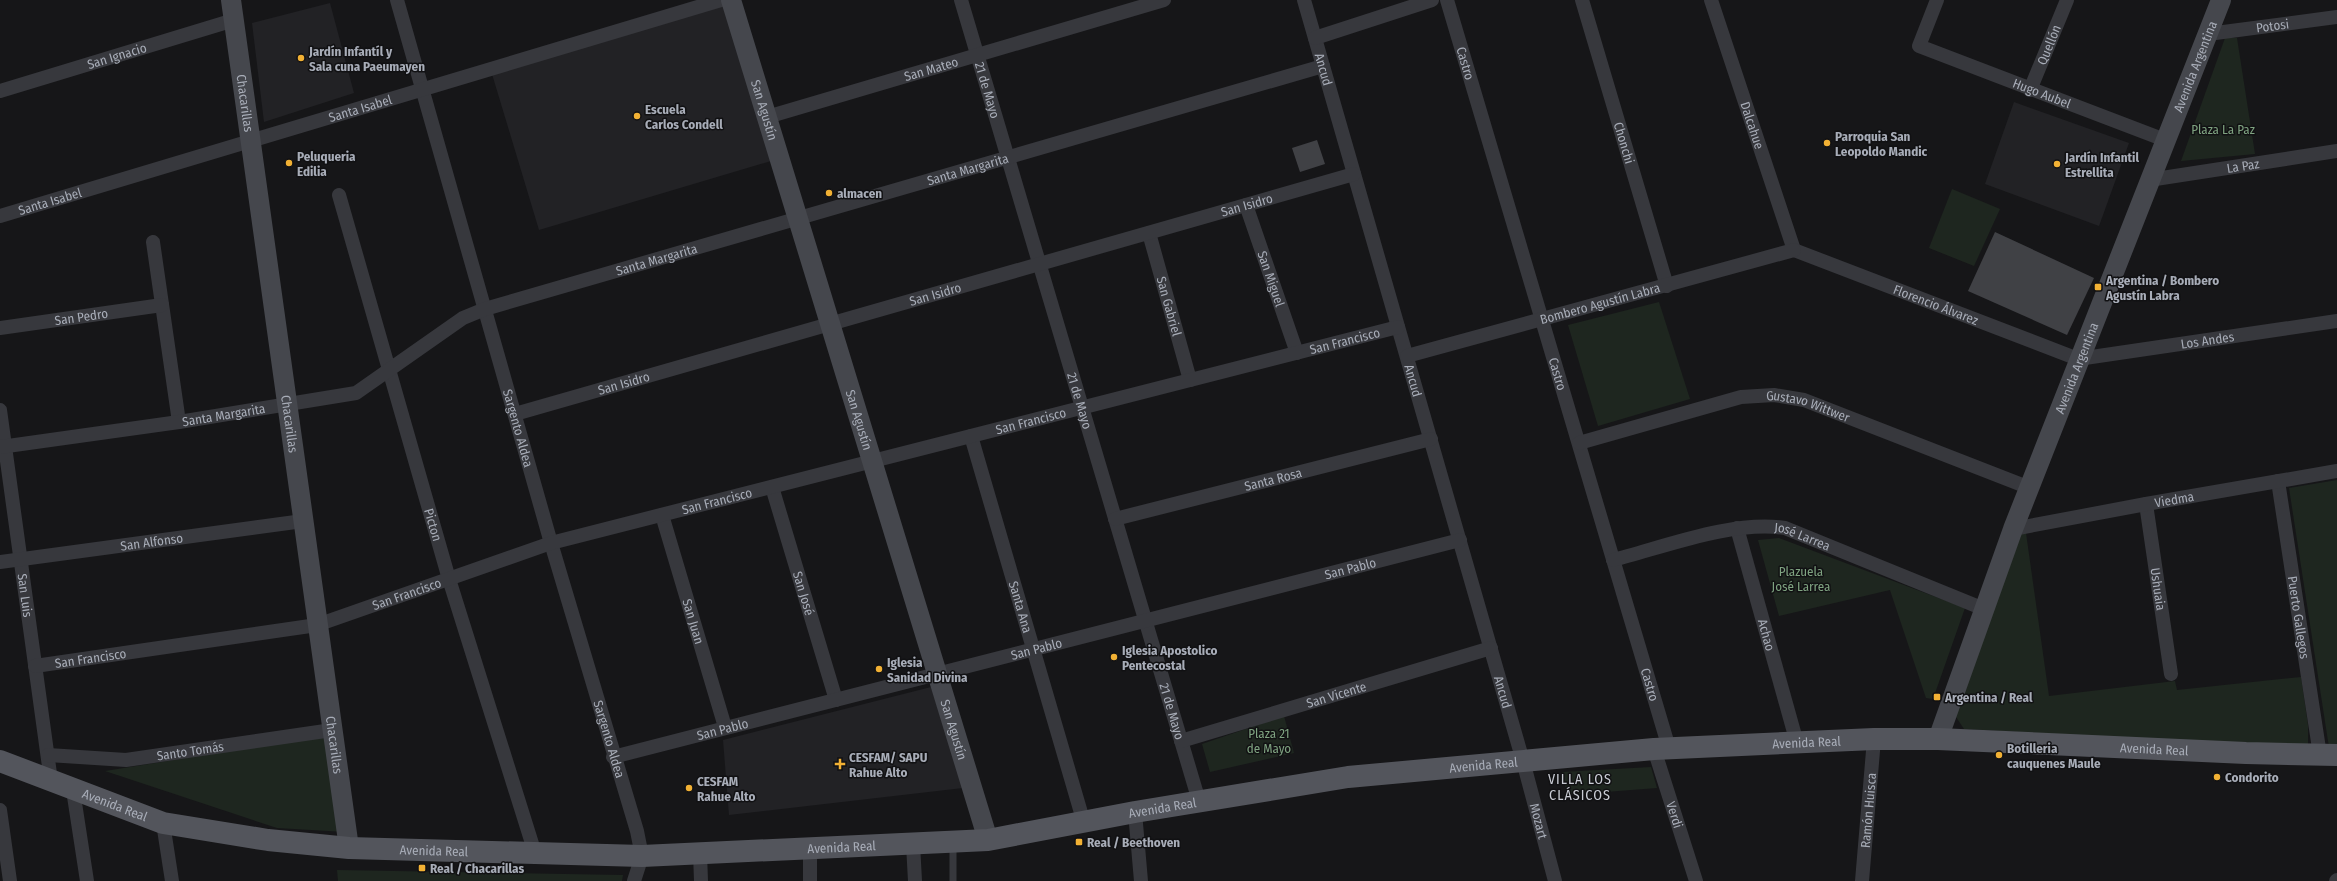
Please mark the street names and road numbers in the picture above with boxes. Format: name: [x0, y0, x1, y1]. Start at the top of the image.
street label: Potosi: [2255, 16, 2290, 36]
street label: Avenida Argentina: [2171, 19, 2220, 114]
street label: Quellón: [2034, 23, 2064, 67]
street label: San Ignacio: [85, 40, 149, 72]
street label: Castro: [1453, 45, 1477, 82]
street label: Ancud: [1312, 51, 1335, 87]
street label: San Mateo: [902, 54, 960, 84]
street label: 21 de Mayo: [972, 60, 1003, 120]
street label: Chacarillas: [233, 73, 256, 133]
street label: Hugo Aubel: [2011, 76, 2073, 112]
street label: San Agustín: [748, 78, 780, 142]
street label: Santa Isabel: [327, 92, 394, 125]
street label: Dalcahue: [1737, 100, 1767, 151]
street label: Chonchi: [1611, 120, 1637, 166]
street label: Santa Margarita: [925, 151, 1010, 188]
street label: La Paz: [2226, 156, 2260, 176]
street label: Santa Isabel: [17, 185, 84, 218]
street label: San Isidro: [1219, 191, 1274, 220]
street label: Santa Margarita: [614, 241, 699, 279]
street label: San Miguel: [1254, 249, 1288, 309]
street label: San Gabriel: [1153, 275, 1185, 338]
street label: San Isidro: [908, 280, 963, 309]
street label: Bombero Agustín Labra: [1538, 280, 1662, 327]
street label: Florencio Álvarez: [1891, 282, 1980, 328]
street label: San Pedro: [54, 306, 109, 328]
street label: Avenida Argentina: [2052, 320, 2101, 416]
street label: San Francisco: [1308, 325, 1382, 357]
street label: Los Andes: [2180, 329, 2236, 352]
street label: Castro: [1546, 356, 1570, 392]
street label: Ancud: [1401, 363, 1425, 399]
street label: San Isidro: [596, 369, 651, 398]
street label: 21 de Mayo: [1064, 371, 1095, 431]
street label: Sargento Aldea: [500, 388, 536, 469]
street label: San Agustín: [843, 388, 875, 452]
street label: Gustavo Wittwer: [1766, 388, 1852, 425]
street label: Chacarillas: [278, 394, 301, 454]
street label: Santa Margarita: [181, 401, 266, 429]
street label: San Francisco: [994, 405, 1068, 437]
street label: Santa Rosa: [1243, 465, 1304, 494]
street label: San Francisco: [680, 485, 754, 517]
street label: Viedma: [2154, 489, 2195, 510]
street label: Picton: [421, 507, 445, 543]
street label: José Larrea: [1774, 520, 1832, 554]
street label: San Alfonso: [119, 530, 184, 554]
street label: San Pablo: [1323, 555, 1378, 582]
street label: Ushuaia: [2147, 567, 2169, 611]
street label: San José: [790, 570, 817, 617]
street label: San Luis: [15, 573, 35, 619]
street label: San Francisco: [370, 575, 443, 613]
street label: Puerto Gallegos: [2285, 575, 2312, 660]
street label: Santa Ana: [1006, 579, 1035, 635]
street label: San Juan: [679, 597, 707, 646]
street label: Achao: [1755, 617, 1778, 653]
street label: San Pablo: [1009, 635, 1064, 663]
street label: San Francisco: [54, 646, 127, 671]
street label: Castro: [1638, 666, 1662, 703]
street label: Ancud: [1491, 674, 1514, 710]
street label: San Vicente: [1305, 679, 1368, 711]
street label: 21 de Mayo: [1156, 681, 1187, 742]
street label: San Agustín: [937, 698, 970, 762]
street label: Sargento Aldea: [590, 699, 628, 780]
street label: Chacarillas: [323, 715, 346, 775]
street label: San Pablo: [695, 716, 750, 743]
street label: Avenida Real: [1772, 733, 1842, 752]
street label: Santo Tomás: [156, 739, 225, 763]
street label: Avenida Real: [2120, 740, 2189, 758]
street label: Avenida Real: [1449, 754, 1519, 776]
street label: Ramón Huisca: [1858, 772, 1879, 849]
street label: Avenida Real: [80, 786, 150, 825]
street label: Avenida Real: [1127, 795, 1198, 821]
street label: Verdi: [1663, 800, 1686, 830]
street label: Mozart: [1527, 802, 1551, 841]
street label: Avenida Real: [807, 838, 877, 856]
street label: Avenida Real: [399, 842, 469, 859]

